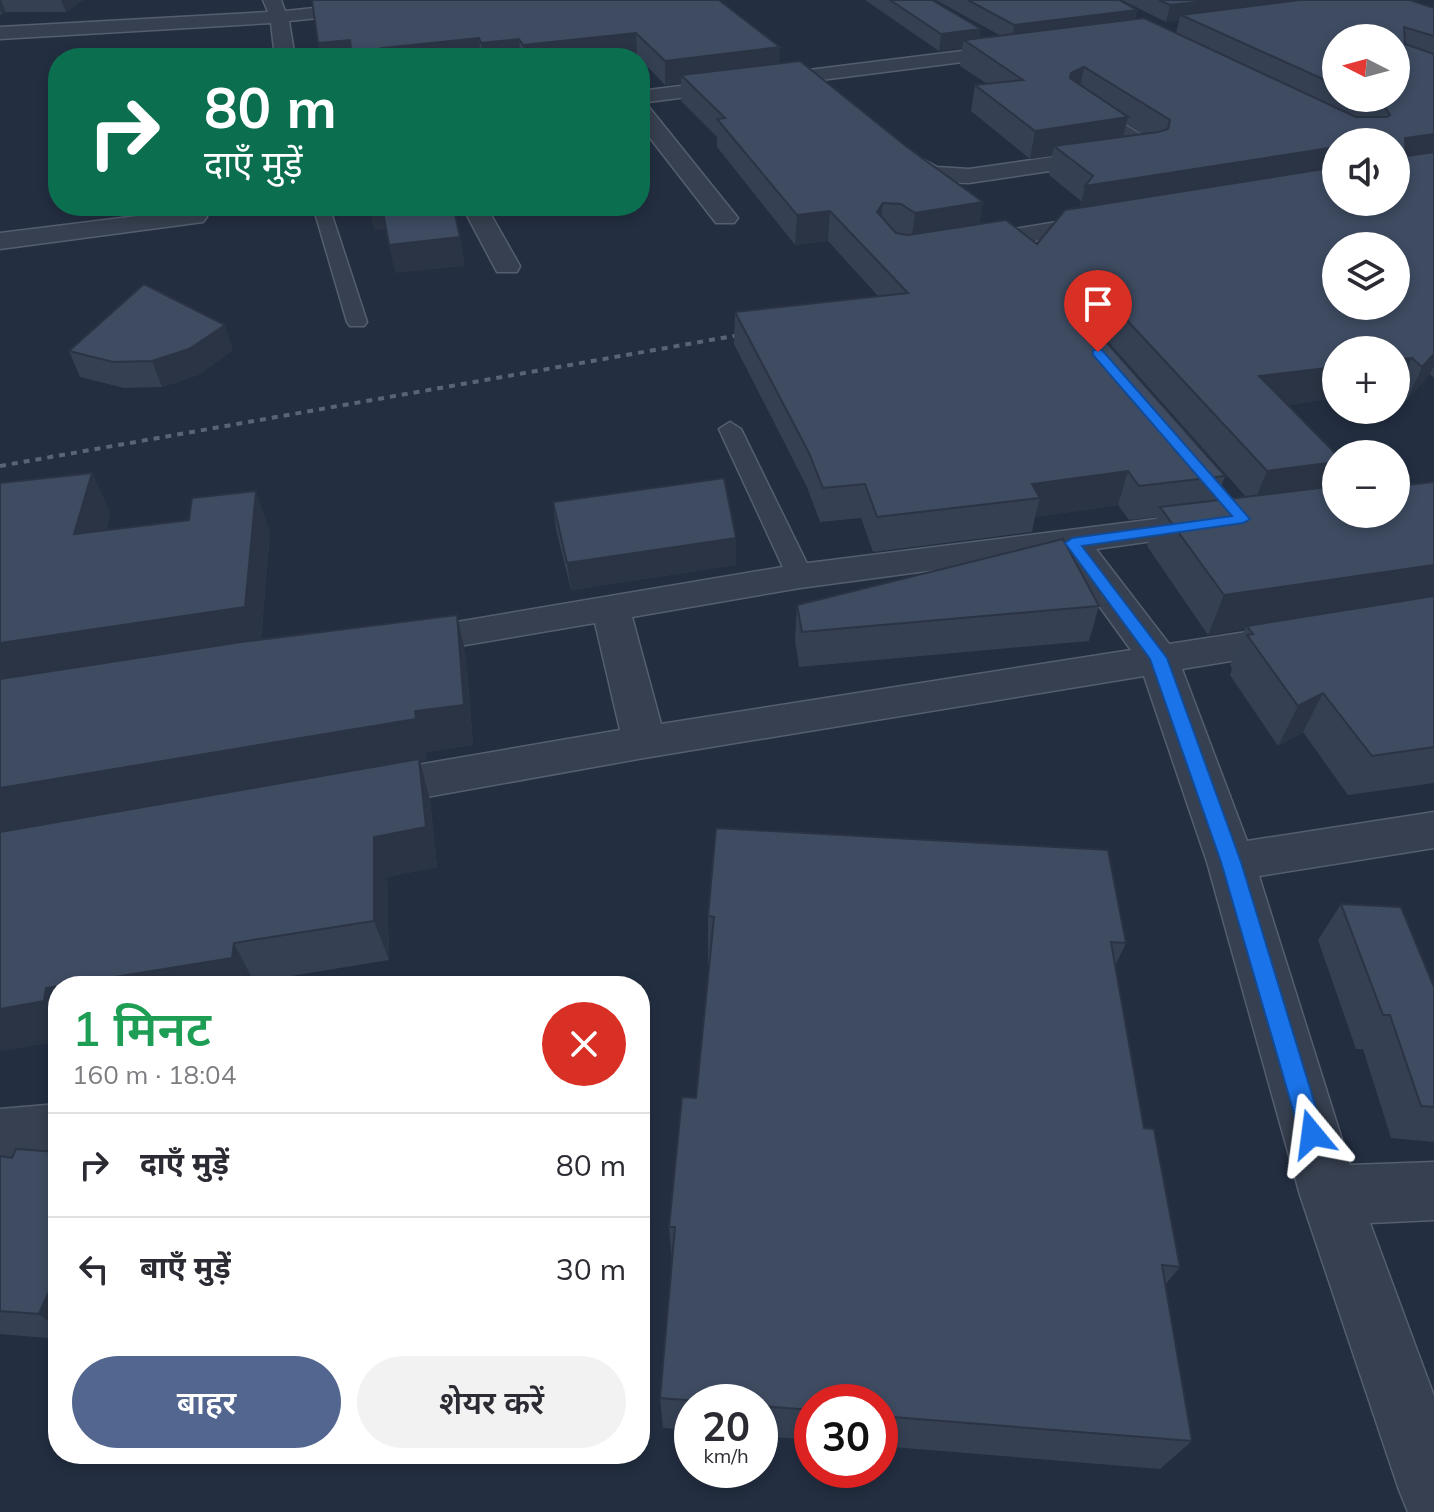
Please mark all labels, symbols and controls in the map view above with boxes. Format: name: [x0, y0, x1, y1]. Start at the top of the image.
north arrow: [1322, 24, 1410, 112]
map controls: [1322, 24, 1410, 528]
text: 80 m: [204, 72, 337, 142]
icon: right: [72, 80, 176, 184]
button: sound: [1322, 128, 1410, 216]
text: दाएँ मुड़ें: [204, 141, 303, 186]
button: layers: [1322, 232, 1410, 320]
pin: [1064, 270, 1132, 352]
icon: arrive: [1076, 282, 1120, 326]
button: +: [1322, 336, 1410, 424]
button: −: [1322, 440, 1410, 528]
text: 1 मिनट: [72, 998, 211, 1058]
button: close: [542, 1002, 626, 1086]
text: 160 m · 18:04: [72, 1058, 236, 1091]
position arrow: [1270, 1092, 1354, 1176]
icon: right: [72, 1143, 116, 1187]
text: दाएँ मुड़ें: [140, 1144, 229, 1182]
text: 80 m: [556, 1146, 626, 1184]
icon: left: [72, 1247, 116, 1291]
text: बाएँ मुड़ें: [140, 1248, 230, 1286]
text: 30 m: [556, 1250, 626, 1288]
button: बाहर: [72, 1356, 341, 1448]
button: शेयर करें: [357, 1356, 626, 1448]
speed limit sign: 30: [794, 1384, 898, 1488]
text: 20: [702, 1401, 750, 1451]
text: km/h: [703, 1443, 749, 1468]

